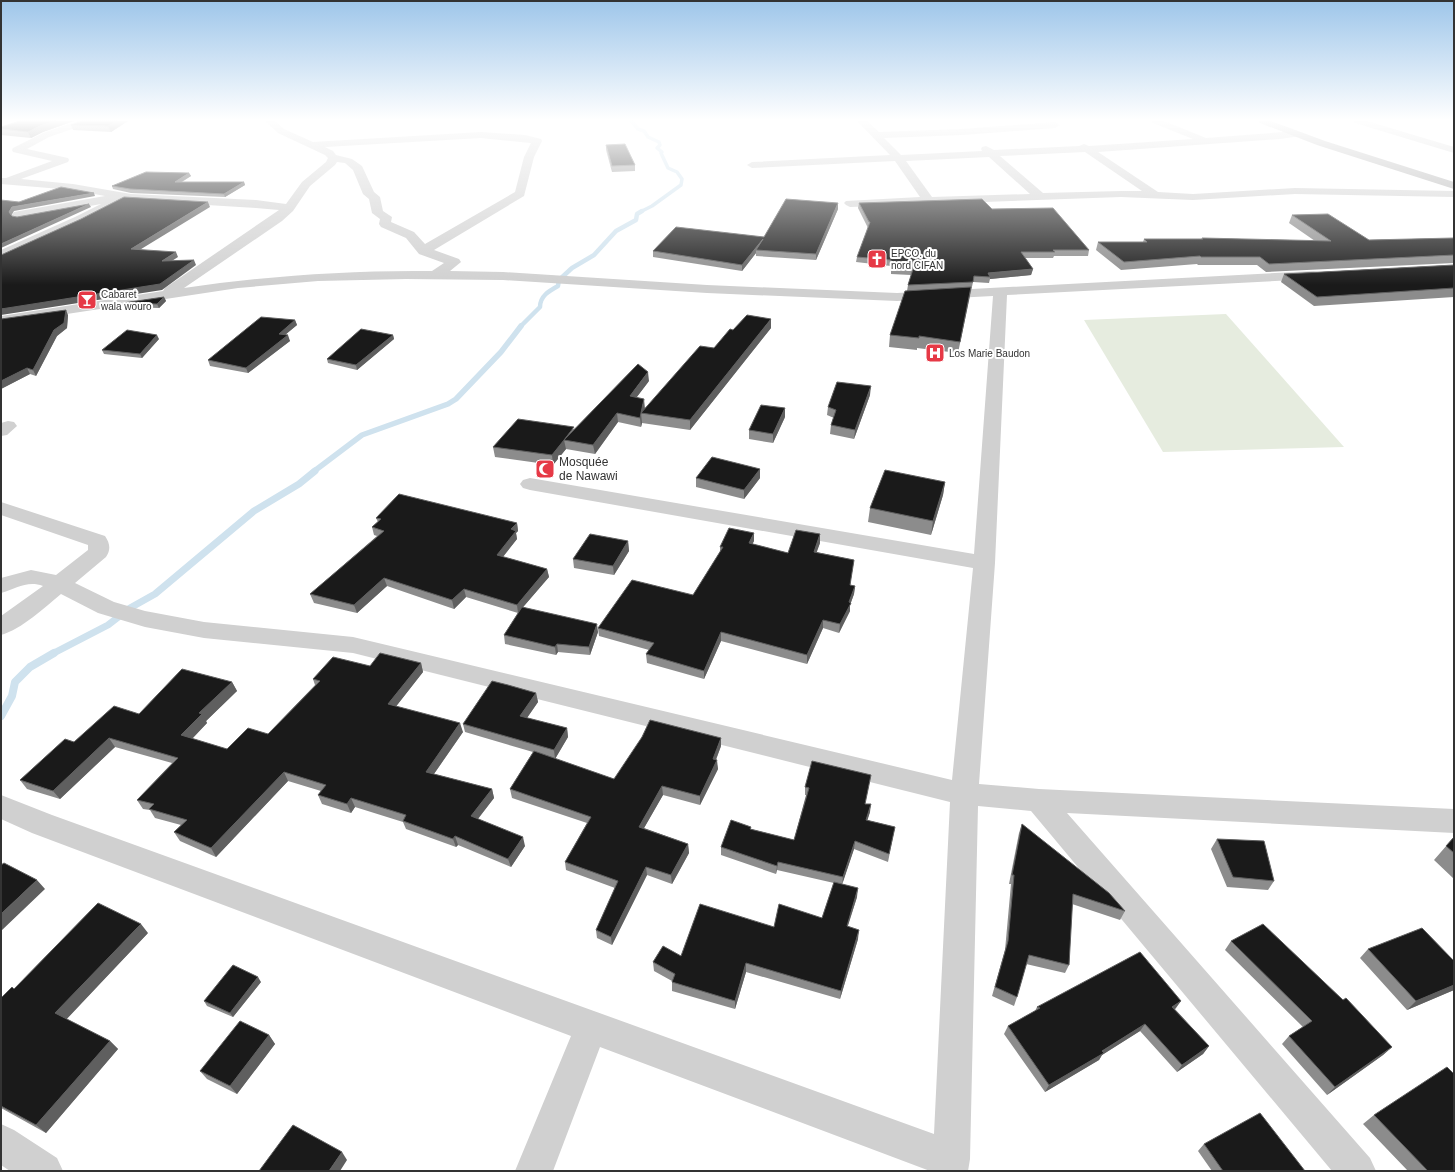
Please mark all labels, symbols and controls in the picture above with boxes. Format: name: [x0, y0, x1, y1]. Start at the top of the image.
church icon: EPCO. du nord CIFAN: [866, 248, 888, 270]
place label: EPCO. du nord CIFAN: [891, 248, 943, 271]
bar icon: Cabaret wala wouro: [76, 289, 98, 311]
place label: Cabaret wala wouro: [100, 289, 152, 312]
hospital icon: Los Marie Baudon: [924, 342, 946, 364]
place label: Los Marie Baudon: [949, 348, 1030, 359]
place label: Mosquée de Nawawi: [559, 455, 618, 483]
mosque icon: Mosquée de Nawawi: [534, 458, 556, 480]

